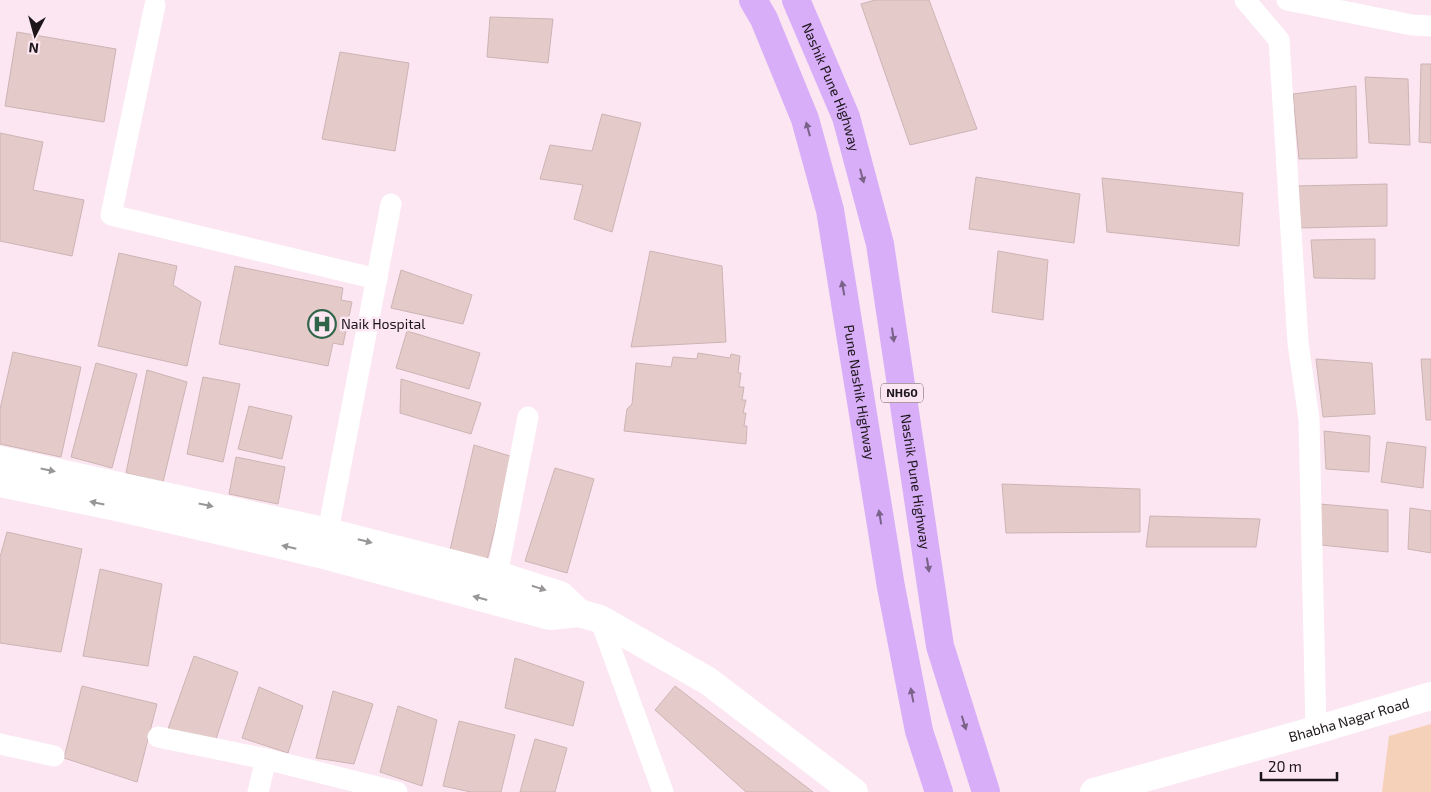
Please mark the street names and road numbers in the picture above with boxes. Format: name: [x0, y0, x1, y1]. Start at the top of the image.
street label: Nashik Pune Highway: [799, 20, 864, 154]
street label: Pune Nashik Highway: [841, 323, 879, 462]
road number: NH60: [881, 383, 923, 402]
street label: Nashik Pune Highway: [897, 413, 935, 551]
street label: Bhabha Nagar Road: [1287, 694, 1411, 745]

